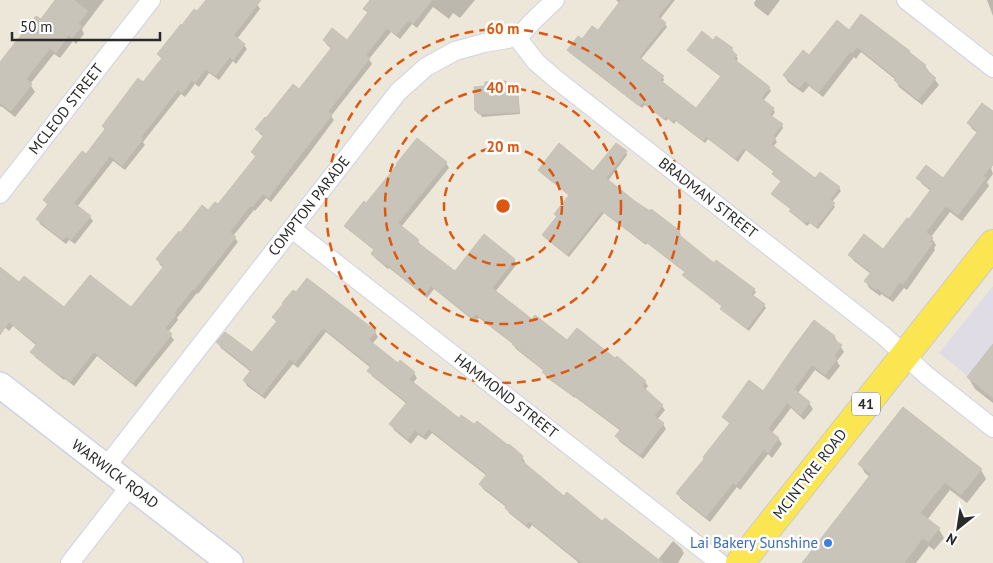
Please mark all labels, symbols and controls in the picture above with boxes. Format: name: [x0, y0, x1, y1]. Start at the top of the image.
scale bar: [12, 10, 160, 42]
text: 50 m: [20, 17, 53, 36]
text: 60 m: [487, 19, 519, 38]
street label: MCLEOD STREET: [24, 59, 107, 158]
text: 40 m: [487, 78, 519, 97]
text: 20 m: [487, 137, 519, 156]
street label: COMPTON PARADE: [264, 152, 354, 260]
street label: BRADMAN STREET: [655, 153, 762, 243]
centre of rings: [494, 197, 512, 215]
street label: HAMMOND STREET: [451, 349, 562, 442]
road number: 41: [852, 392, 880, 416]
street label: MCINTYRE ROAD: [769, 425, 851, 523]
street label: WARWICK ROAD: [68, 435, 163, 512]
north arrow: [933, 503, 983, 553]
text: N: [943, 529, 960, 549]
place label: Lai Bakery Sunshine: [690, 533, 818, 552]
marker: Lai Bakery Sunshine: [822, 537, 834, 549]

